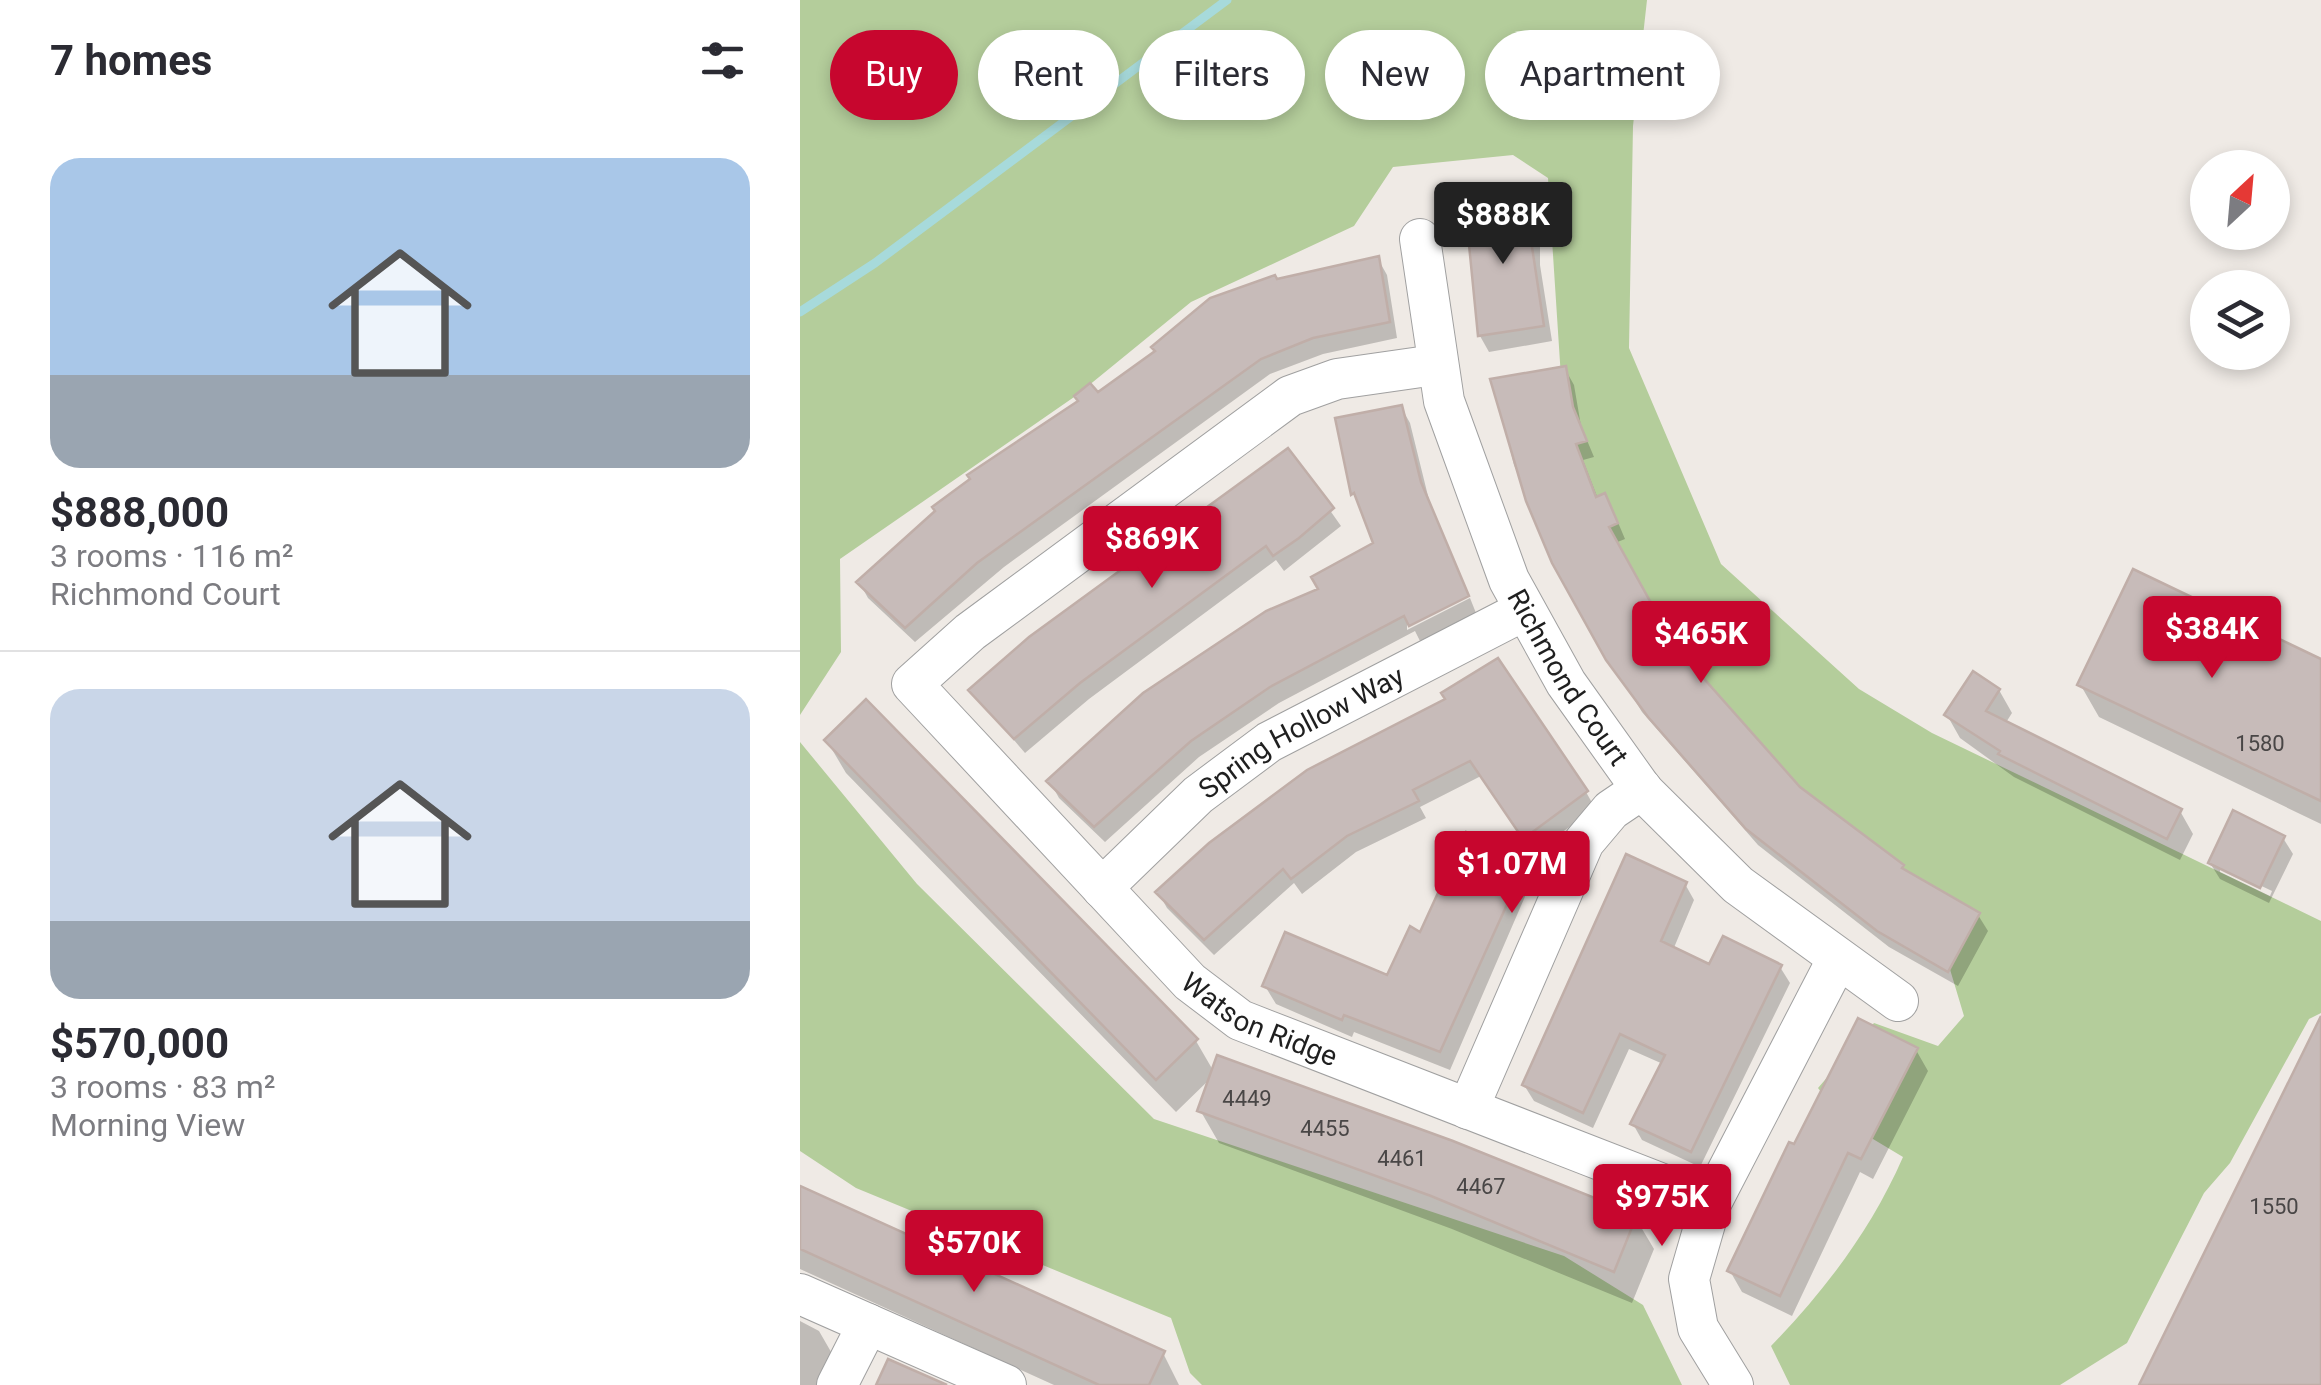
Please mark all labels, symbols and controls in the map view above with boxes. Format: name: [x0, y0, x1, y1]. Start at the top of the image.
chip: Buy: [830, 30, 958, 120]
chip: Rent: [978, 30, 1119, 120]
chip: Filters: [1139, 30, 1305, 120]
chip: New: [1325, 30, 1465, 120]
chip: Apartment: [1485, 30, 1720, 120]
icon: filters: [695, 33, 750, 88]
text: 7 homes: [50, 36, 212, 85]
north arrow: [2190, 150, 2290, 250]
map controls: [2190, 150, 2290, 370]
pin: $888K: [1433, 182, 1573, 267]
text: $888K: [1456, 195, 1550, 233]
icon: home: [310, 223, 490, 403]
button: layers: [2190, 270, 2290, 370]
text: $888,000: [50, 488, 229, 537]
pin: $869K: [1082, 506, 1222, 591]
text: $869K: [1105, 519, 1199, 557]
text: 3 rooms · 116 m²: [50, 537, 293, 575]
text: Richmond Court: [50, 575, 281, 613]
street label: Richmond Court: [1500, 583, 1635, 772]
pin: $384K: [2142, 596, 2282, 681]
pin: $465K: [1631, 601, 1771, 686]
text: $384K: [2165, 609, 2259, 647]
text: $465K: [1654, 614, 1748, 652]
street label: Spring Hollow Way: [1192, 659, 1409, 806]
house number: 1580: [2235, 731, 2285, 756]
icon: home: [310, 754, 490, 934]
pin: $1.07M: [1431, 831, 1593, 916]
text: $1.07M: [1457, 844, 1567, 882]
street label: Watson Ridge: [1175, 966, 1342, 1073]
text: $570,000: [50, 1019, 229, 1068]
text: 3 rooms · 83 m²: [50, 1068, 275, 1106]
house number: 4449: [1222, 1086, 1272, 1111]
text: Morning View: [50, 1106, 245, 1144]
house number: 4455: [1300, 1116, 1350, 1141]
house number: 4461: [1377, 1146, 1427, 1171]
pin: $975K: [1592, 1164, 1732, 1249]
house number: 4467: [1456, 1174, 1506, 1199]
text: $975K: [1615, 1177, 1709, 1215]
house number: 1550: [2249, 1194, 2299, 1219]
pin: $570K: [904, 1210, 1044, 1295]
text: $570K: [927, 1223, 1021, 1261]

